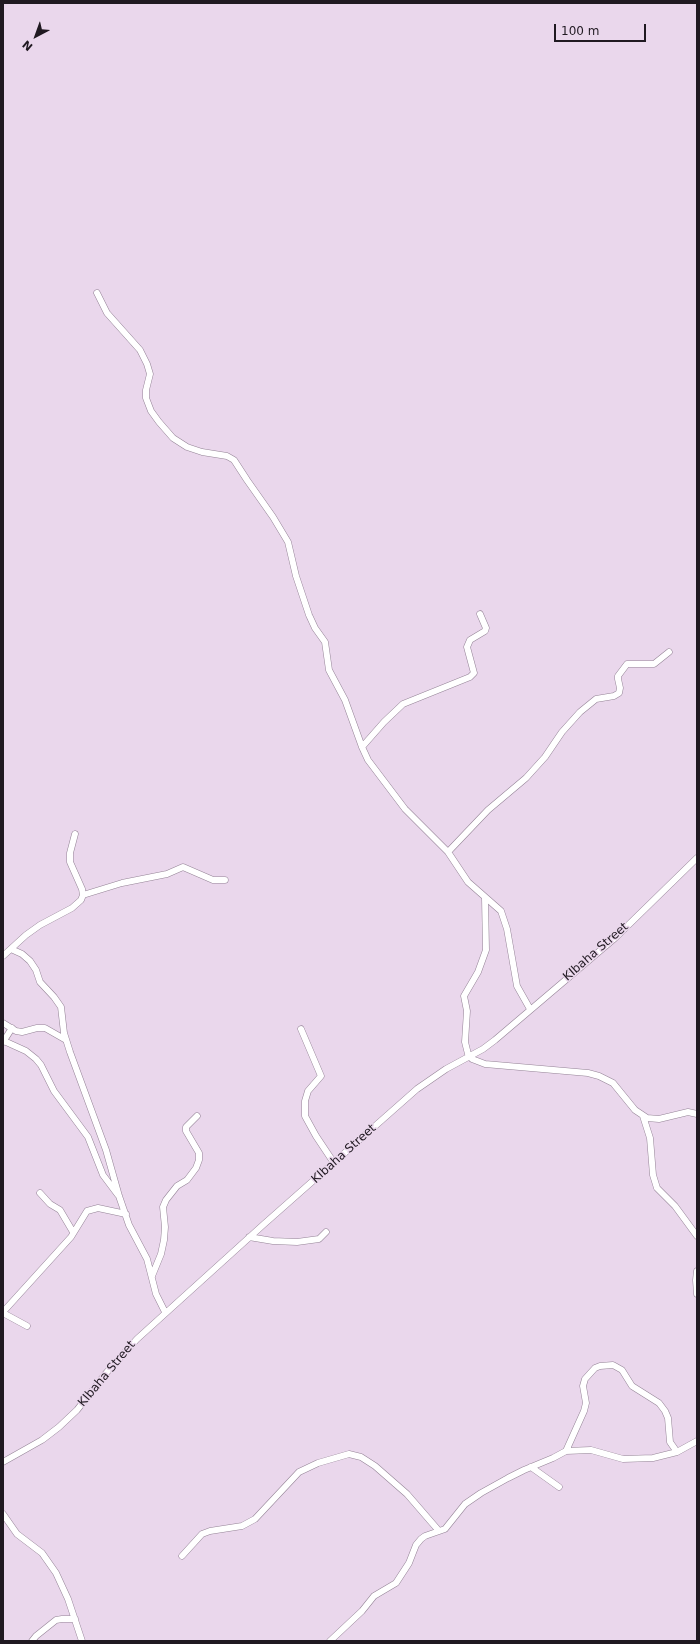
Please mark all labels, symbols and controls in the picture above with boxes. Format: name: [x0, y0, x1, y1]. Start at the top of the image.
north arrow: [16, 16, 56, 56]
scale bar: [556, 16, 648, 42]
text: 100 m: [561, 24, 599, 38]
text: N: [20, 38, 36, 53]
street label: KIbaha Street: [560, 920, 632, 984]
street label: KIbaha Street: [309, 1121, 379, 1187]
street label: KIbaha Street: [75, 1338, 139, 1410]

